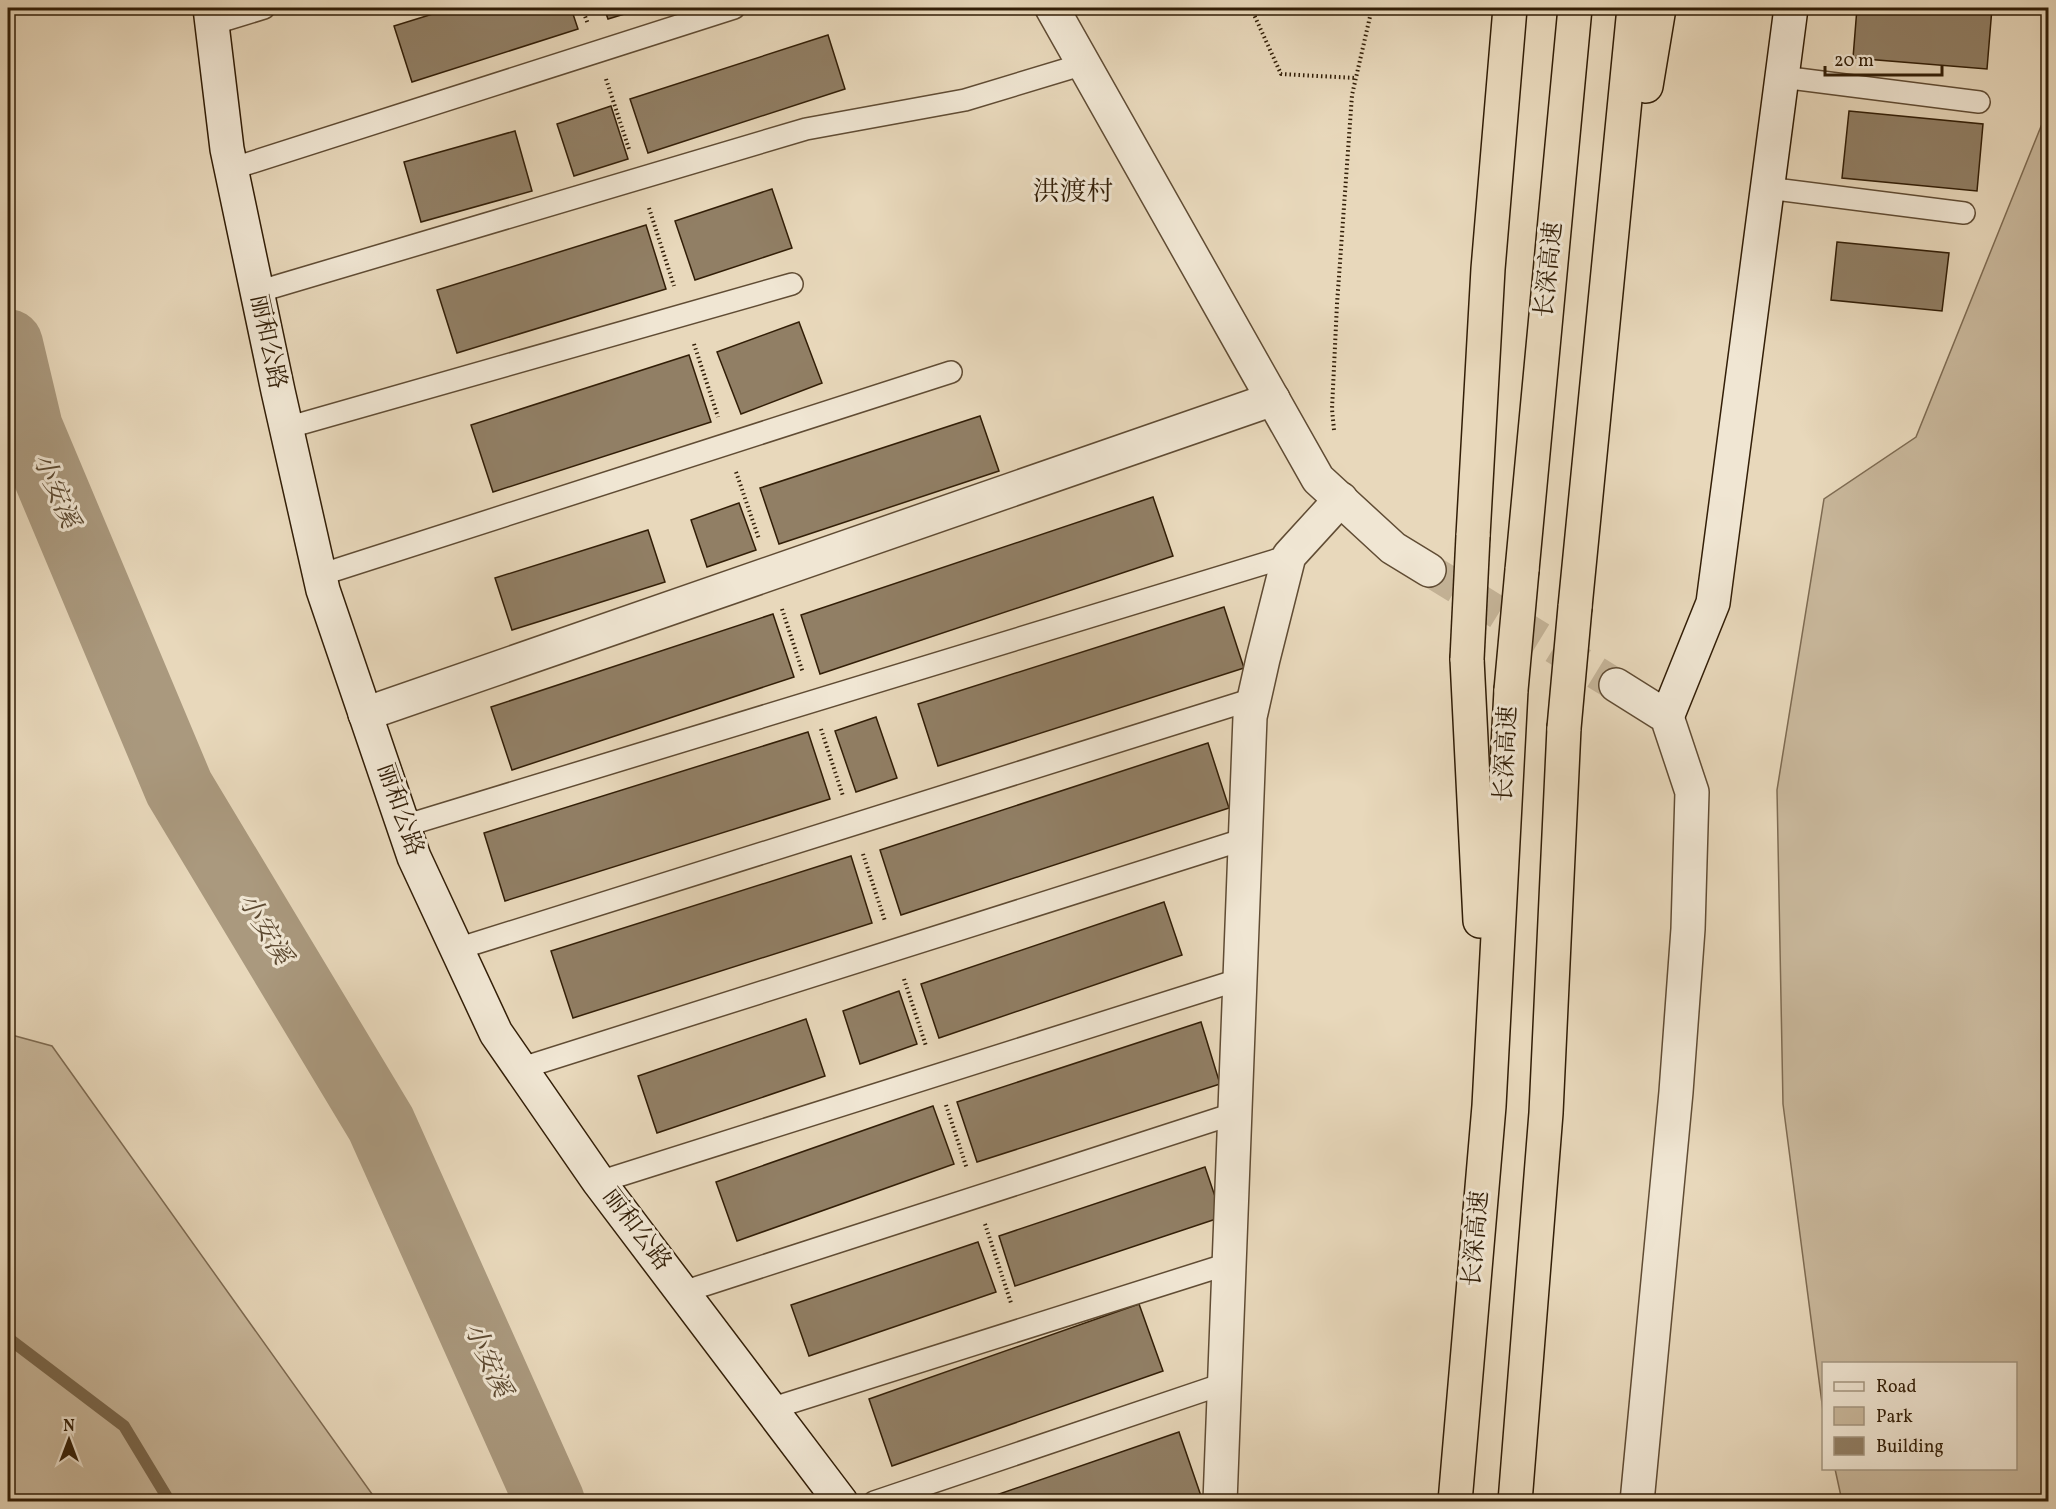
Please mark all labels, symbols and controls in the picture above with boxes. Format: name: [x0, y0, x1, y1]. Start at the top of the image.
scale bar: [1825, 39, 1942, 77]
text: 20 m: [1834, 49, 1874, 74]
district label: 洪渡村: [1033, 174, 1114, 212]
street label: 长深高速: [1528, 220, 1572, 320]
street label: 丽和公路: [240, 292, 294, 392]
water label: 小安溪: [23, 448, 88, 537]
street label: 长深高速: [1488, 705, 1526, 803]
street label: 丽和公路: [367, 759, 431, 861]
water label: 小安溪: [228, 886, 301, 974]
street label: 丽和公路: [594, 1181, 678, 1279]
street label: 长深高速: [1456, 1190, 1498, 1288]
water label: 小安溪: [455, 1317, 521, 1406]
legend: [1822, 1362, 2017, 1470]
text: Road: [1876, 1375, 1917, 1400]
text: Park: [1876, 1405, 1913, 1430]
north arrow: [39, 1410, 99, 1470]
text: N: [63, 1416, 75, 1438]
text: Building: [1876, 1435, 1944, 1460]

